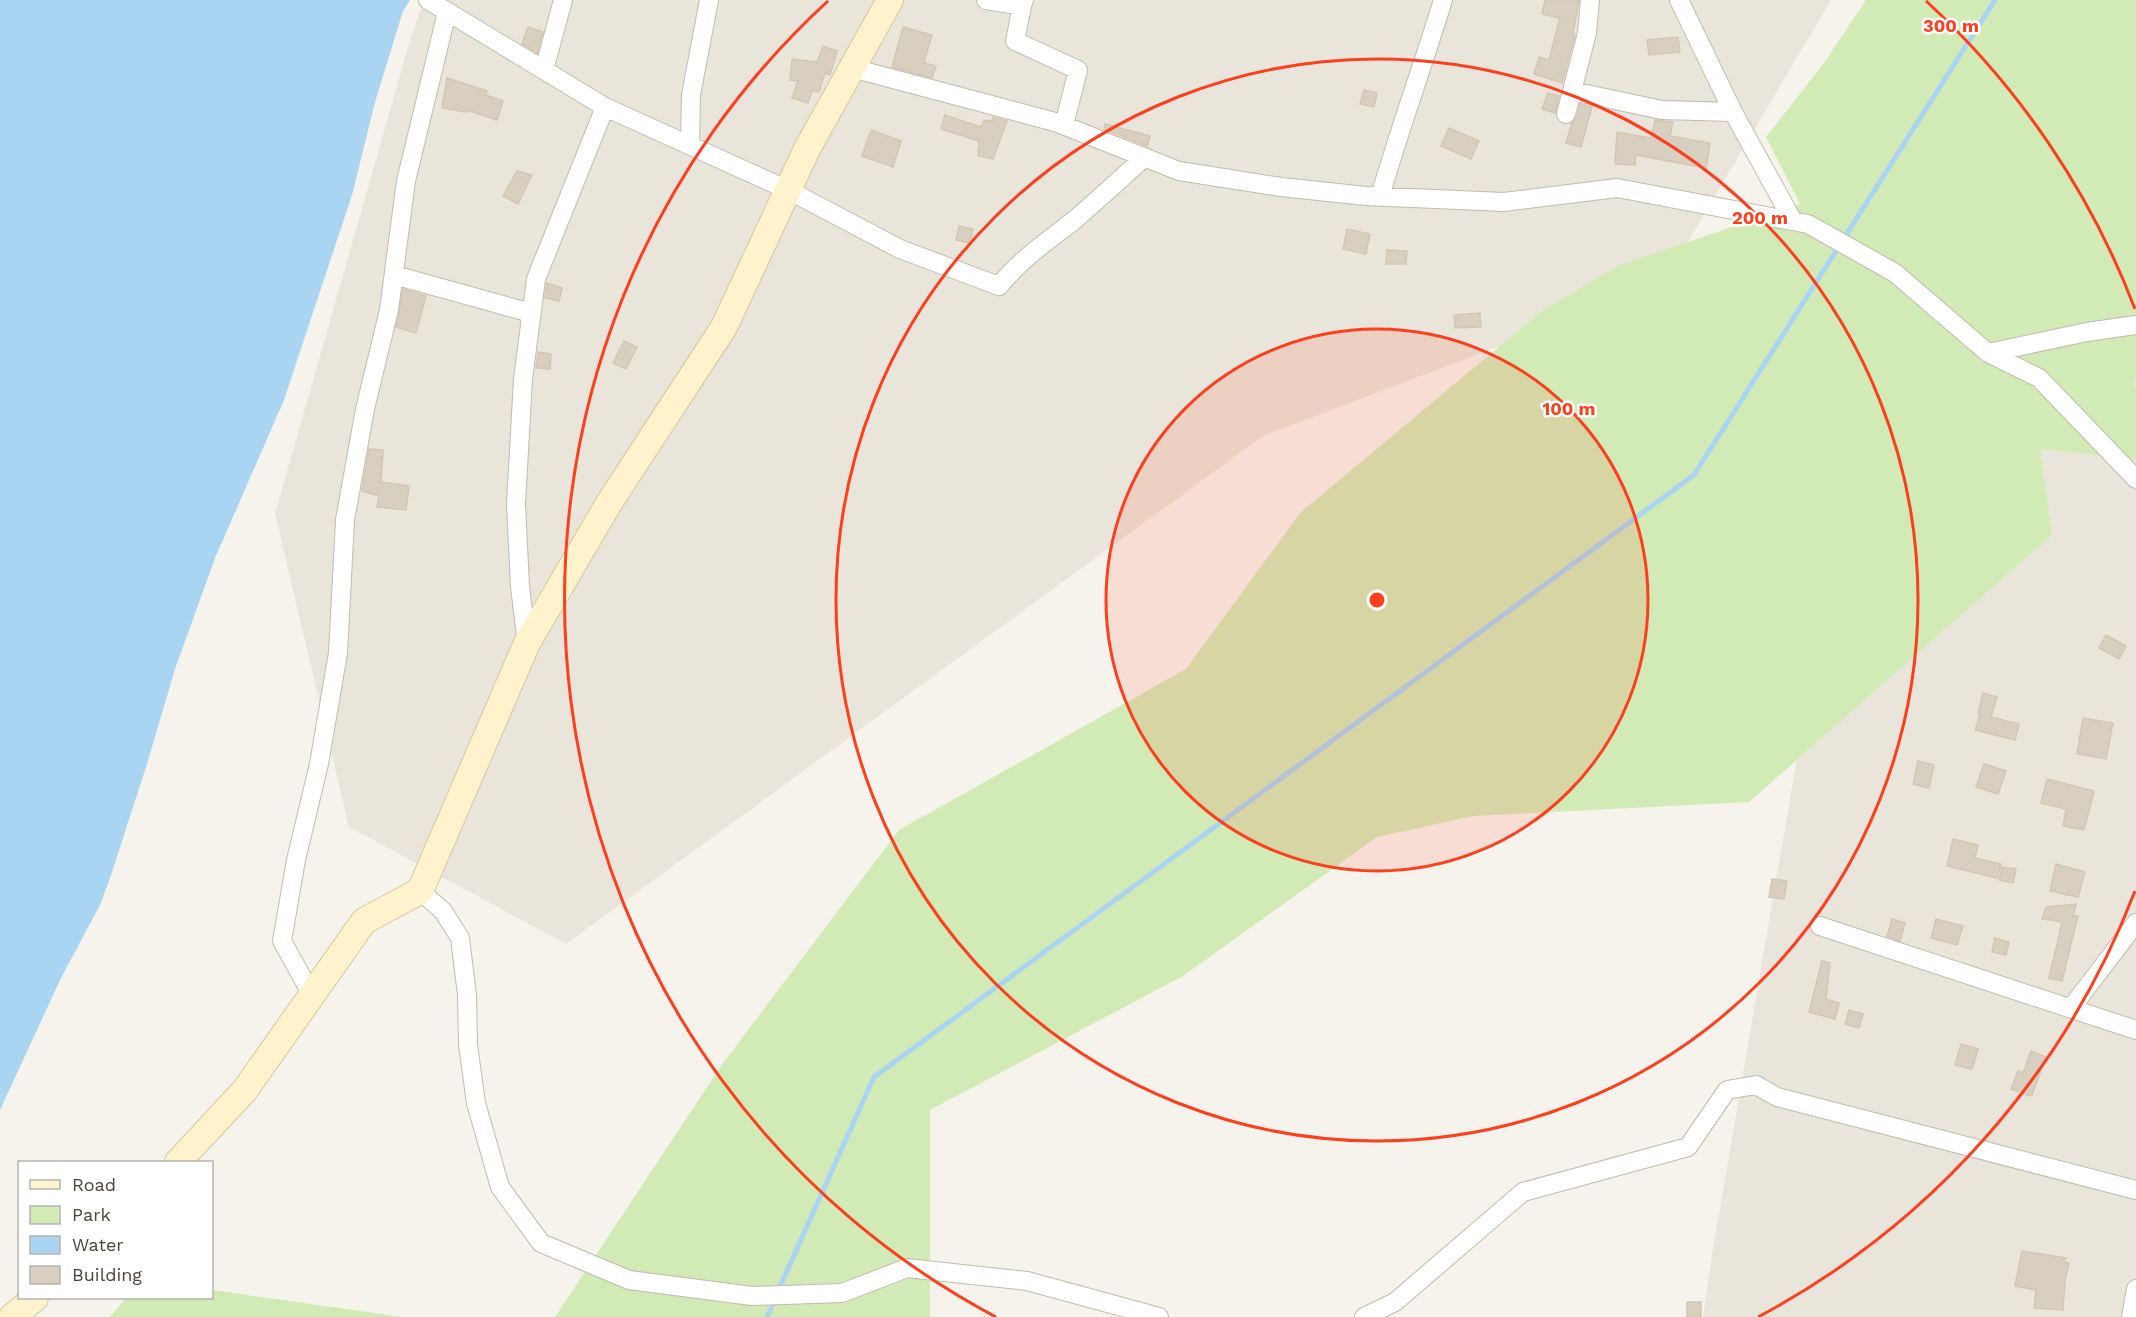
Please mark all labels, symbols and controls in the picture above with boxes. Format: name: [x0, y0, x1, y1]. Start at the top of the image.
text: 300 m: [1923, 15, 1979, 36]
text: 200 m: [1732, 207, 1788, 228]
text: 100 m: [1542, 398, 1596, 419]
centre of rings: [1367, 590, 1387, 610]
legend: [18, 1161, 213, 1299]
text: Road: [72, 1174, 116, 1195]
text: Park: [72, 1204, 111, 1225]
text: Water: [72, 1234, 124, 1255]
text: Building: [72, 1264, 142, 1285]

